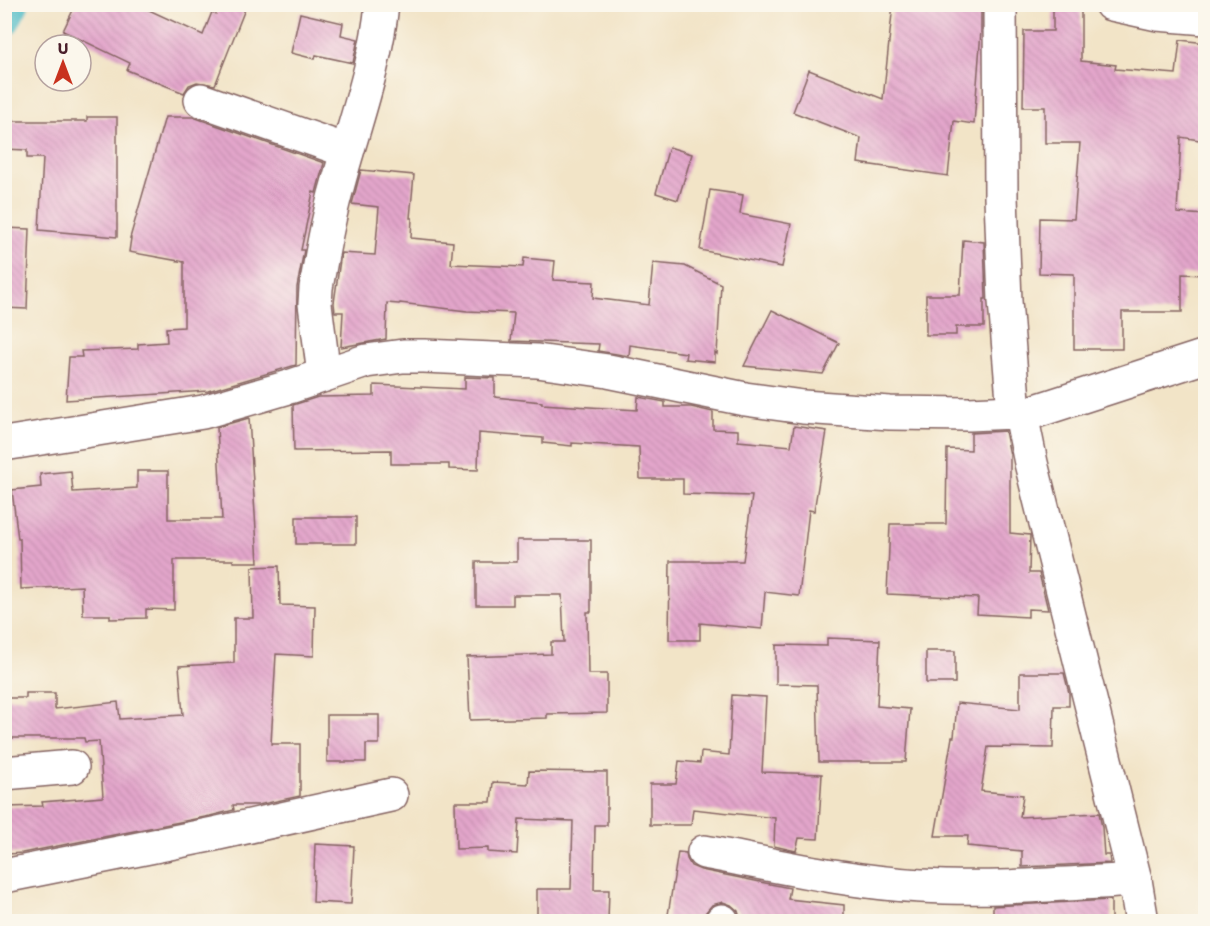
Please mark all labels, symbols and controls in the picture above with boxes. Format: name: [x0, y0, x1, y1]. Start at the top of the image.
north arrow: [33, 33, 93, 93]
text: U: [58, 38, 69, 59]

